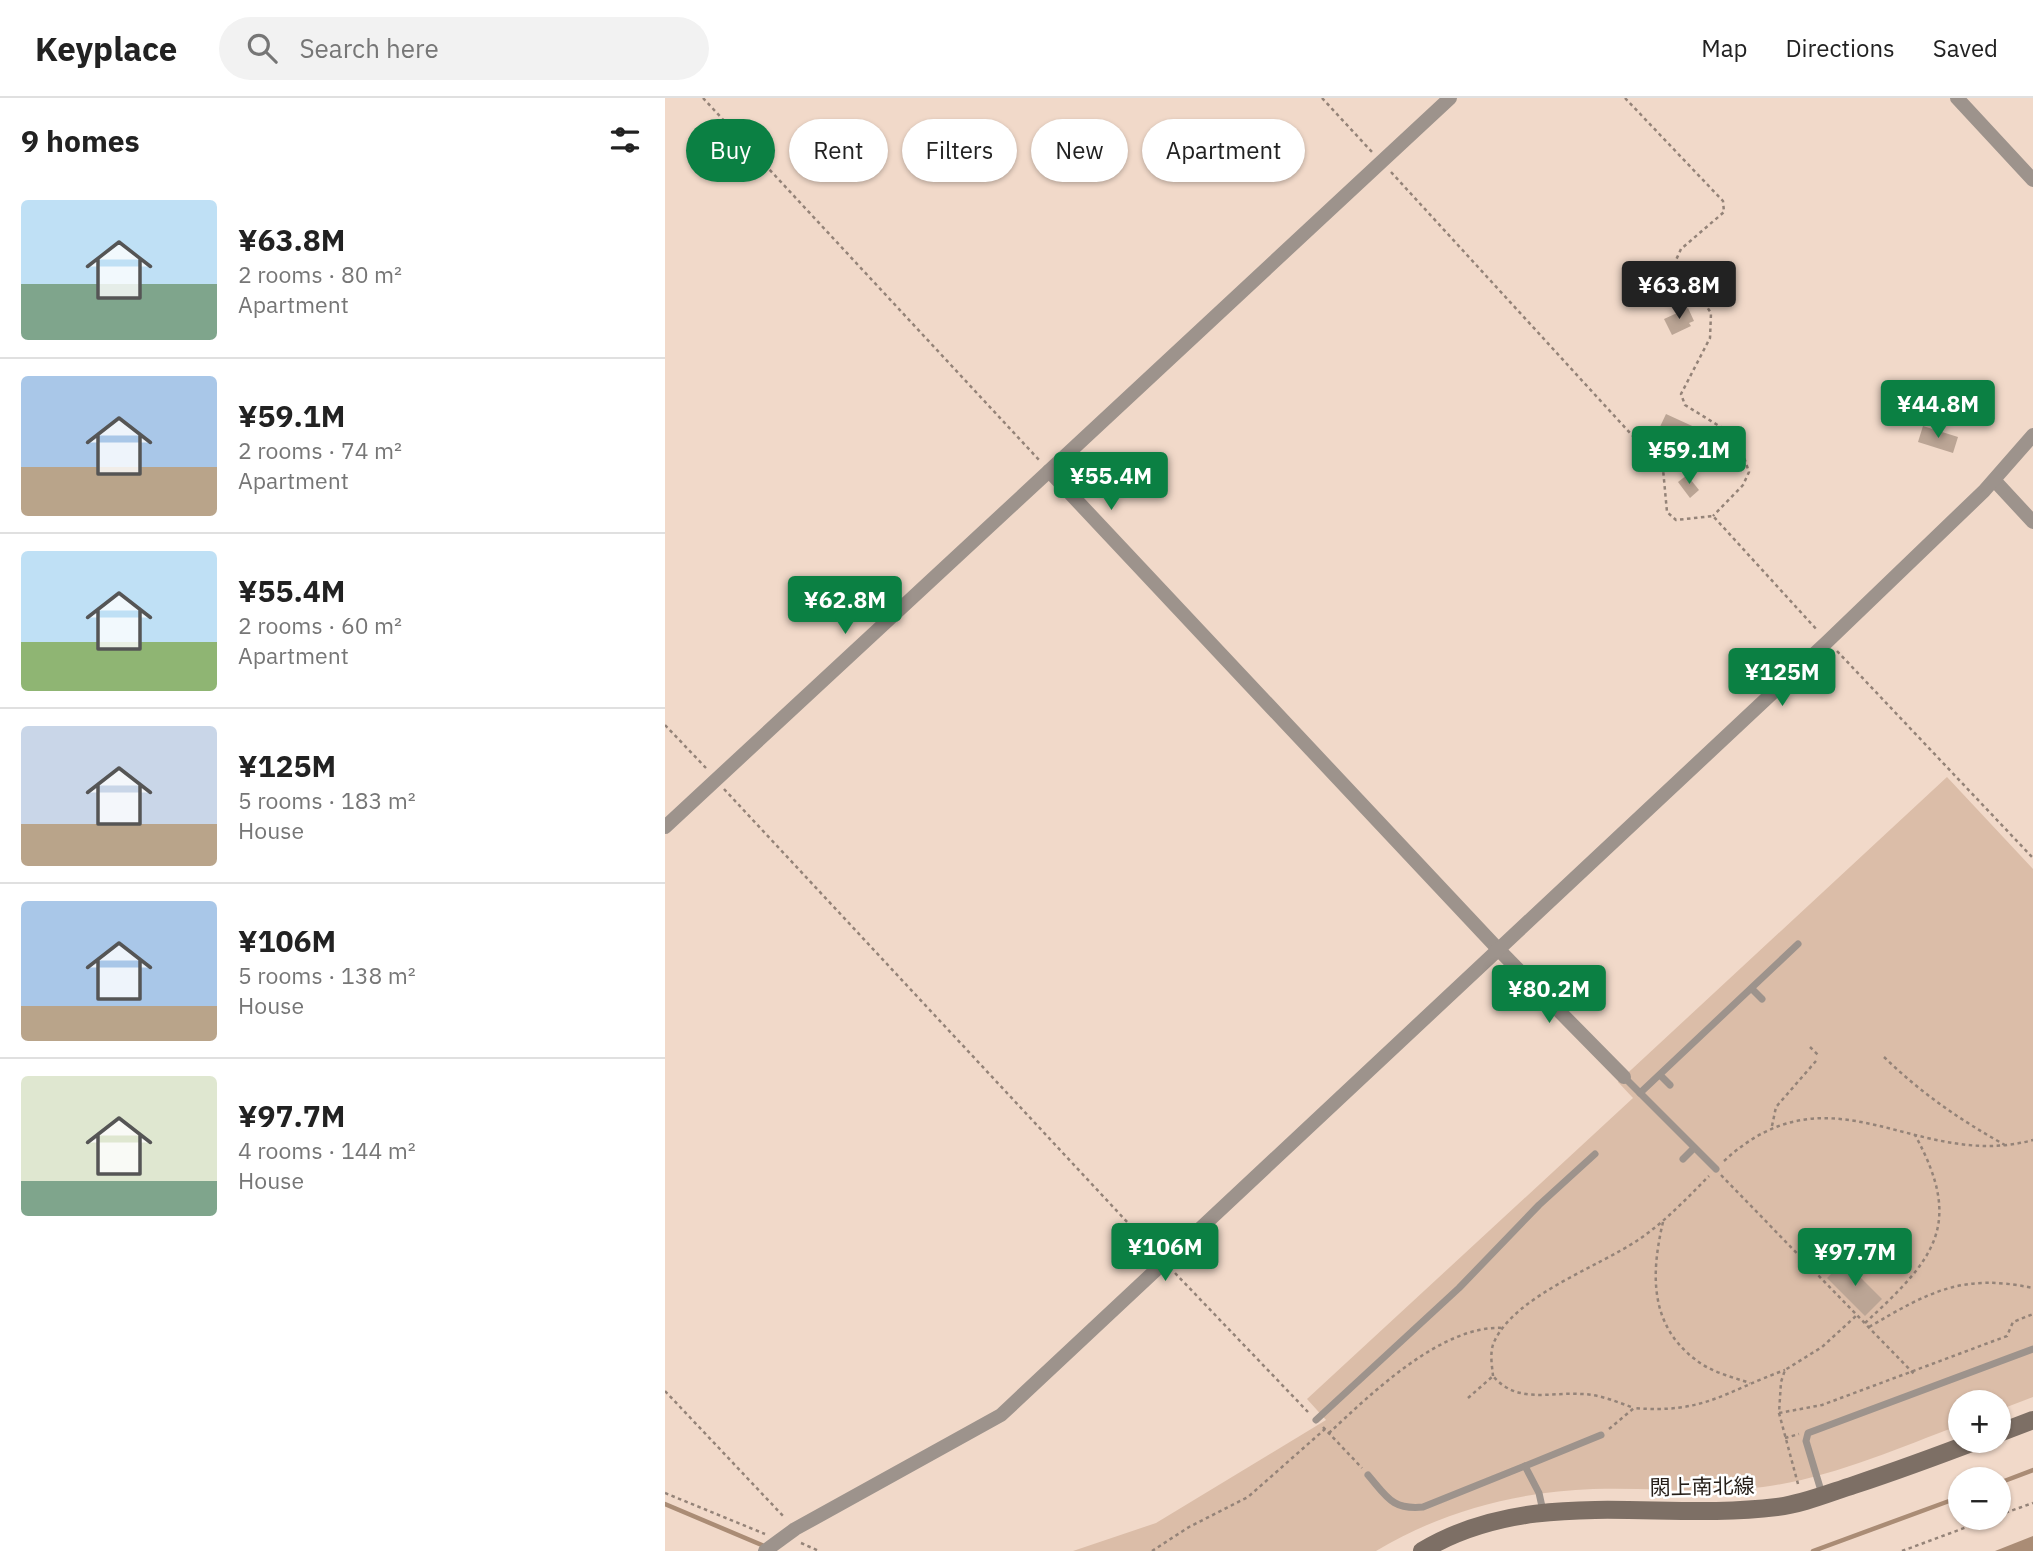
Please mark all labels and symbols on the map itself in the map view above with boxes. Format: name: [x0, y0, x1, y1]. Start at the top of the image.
pin: ¥63.8M: [1622, 262, 1736, 321]
pin: ¥44.8M: [1881, 380, 1995, 440]
pin: ¥59.1M: [1632, 426, 1746, 486]
pin: ¥55.4M: [1054, 452, 1168, 512]
pin: ¥62.8M: [788, 576, 902, 636]
pin: ¥125M: [1733, 648, 1831, 708]
pin: ¥80.2M: [1492, 965, 1606, 1025]
pin: ¥106M: [1116, 1224, 1214, 1283]
pin: ¥97.7M: [1798, 1228, 1912, 1288]
street label: 閖上南北線: [1649, 1471, 1755, 1501]

